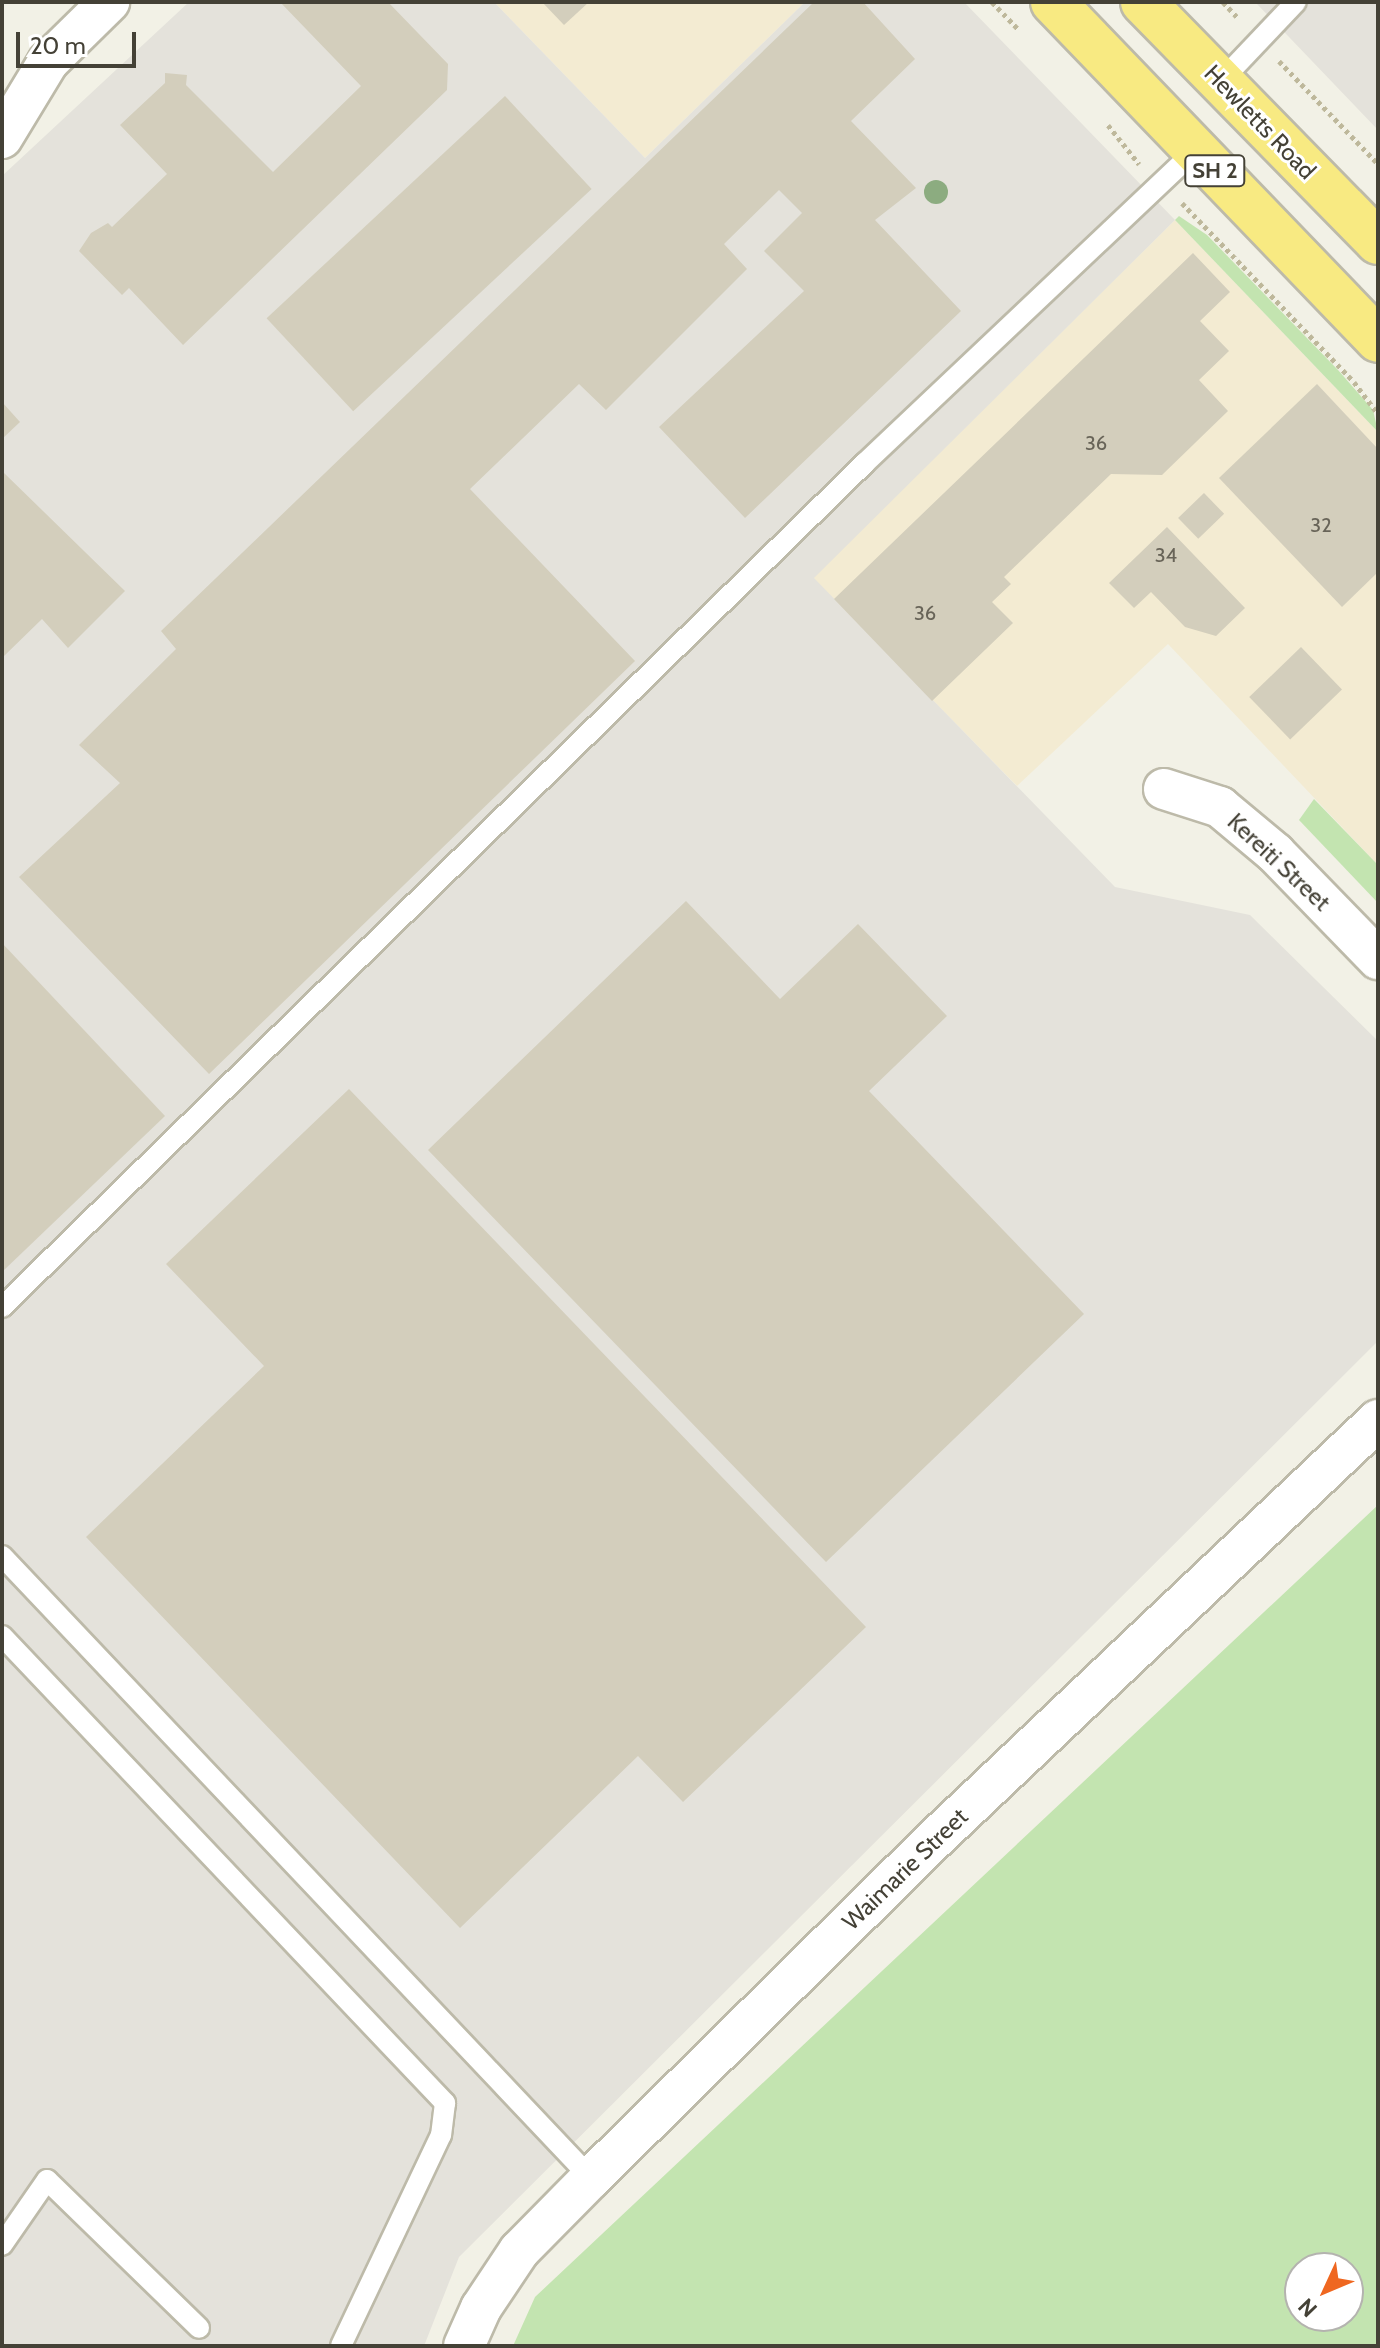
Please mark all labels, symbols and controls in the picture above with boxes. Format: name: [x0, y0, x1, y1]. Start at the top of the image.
scale bar: [20, 16, 140, 66]
text: 20 m: [30, 31, 86, 60]
street label: Hewletts Road: [1198, 59, 1322, 185]
road number: SH 2: [1183, 153, 1247, 189]
house number: 36: [1085, 431, 1107, 455]
house number: 32: [1310, 513, 1332, 537]
house number: 34: [1155, 543, 1177, 567]
house number: 36: [914, 601, 936, 625]
street label: Kereiti Street: [1222, 807, 1336, 917]
street label: Waimarie Street: [836, 1802, 974, 1936]
north arrow: [1284, 2252, 1364, 2332]
text: N: [1293, 2293, 1323, 2323]

